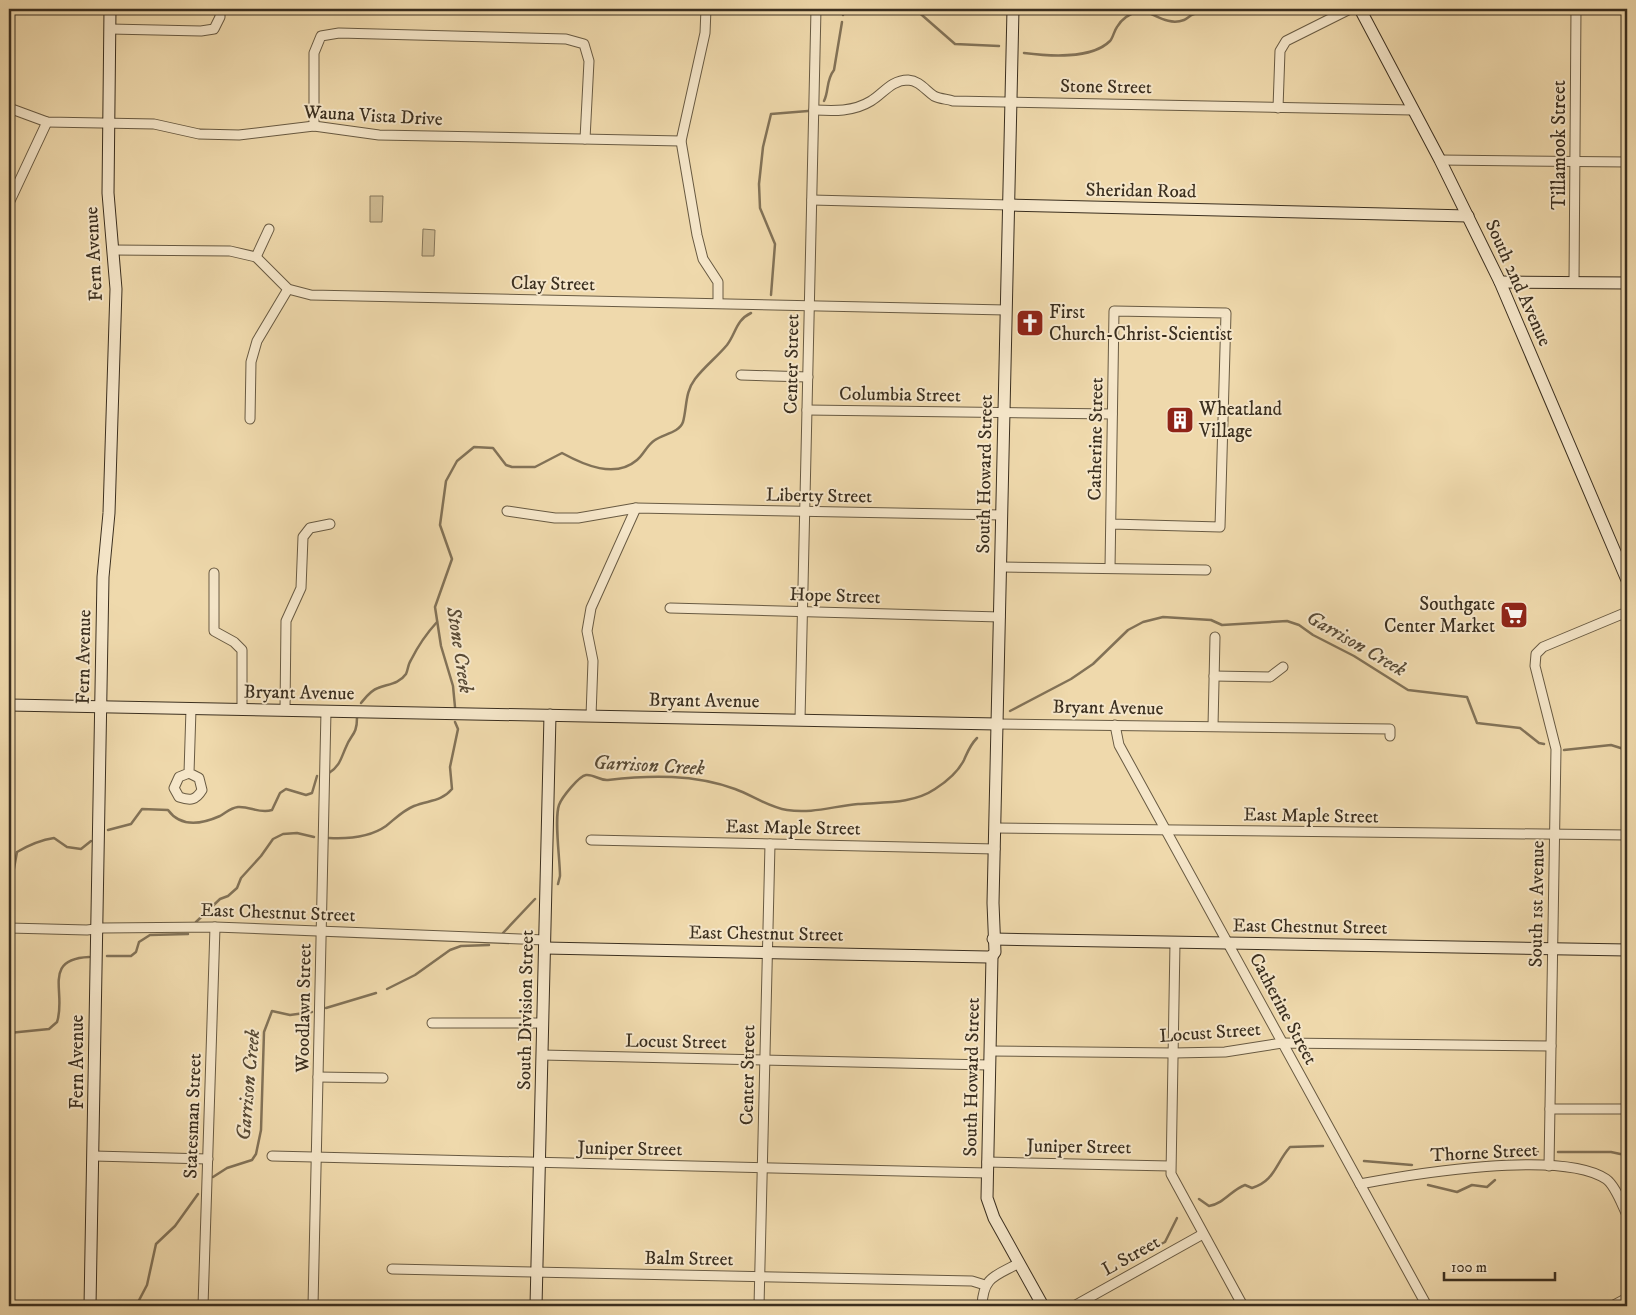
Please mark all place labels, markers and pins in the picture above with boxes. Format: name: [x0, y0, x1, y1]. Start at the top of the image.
place label: First Church-Christ-Scientist: [1049, 301, 1232, 346]
church icon: First Church-Christ-Scientist: [1015, 308, 1045, 338]
place label: Wheatland Village: [1198, 398, 1283, 443]
building icon: Wheatland Village: [1165, 405, 1195, 435]
place label: Southgate Center Market: [1384, 593, 1495, 638]
supermarket icon: Southgate Center Market: [1499, 600, 1529, 630]

